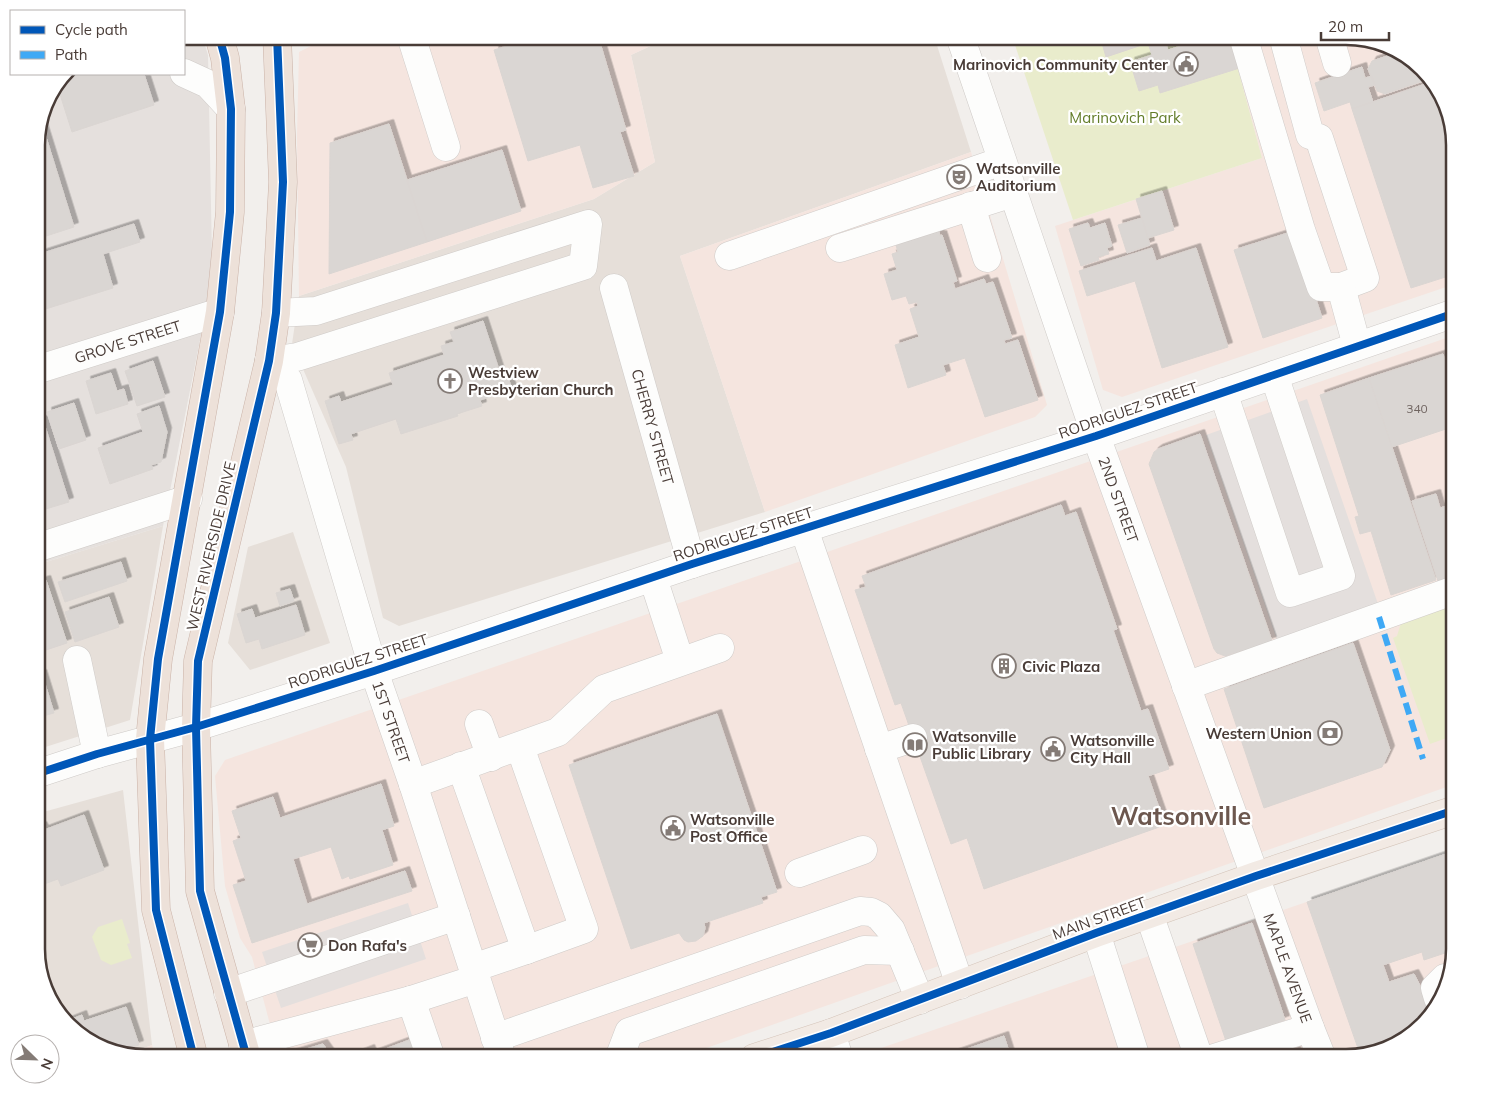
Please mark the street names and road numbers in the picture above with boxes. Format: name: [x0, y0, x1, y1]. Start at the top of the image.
street label: GROVE STREET: [72, 315, 183, 367]
street label: CHERRY STREET: [628, 367, 679, 487]
street label: RODRIGUEZ STREET: [1056, 377, 1200, 443]
street label: 2ND STREET: [1095, 454, 1143, 545]
street label: WEST RIVERSIDE DRIVE: [182, 459, 240, 633]
street label: RODRIGUEZ STREET: [671, 502, 815, 566]
street label: RODRIGUEZ STREET: [286, 629, 430, 693]
street label: 1ST STREET: [368, 678, 415, 766]
street label: MAIN STREET: [1050, 892, 1148, 944]
street label: MAPLE AVENUE: [1260, 910, 1317, 1025]

